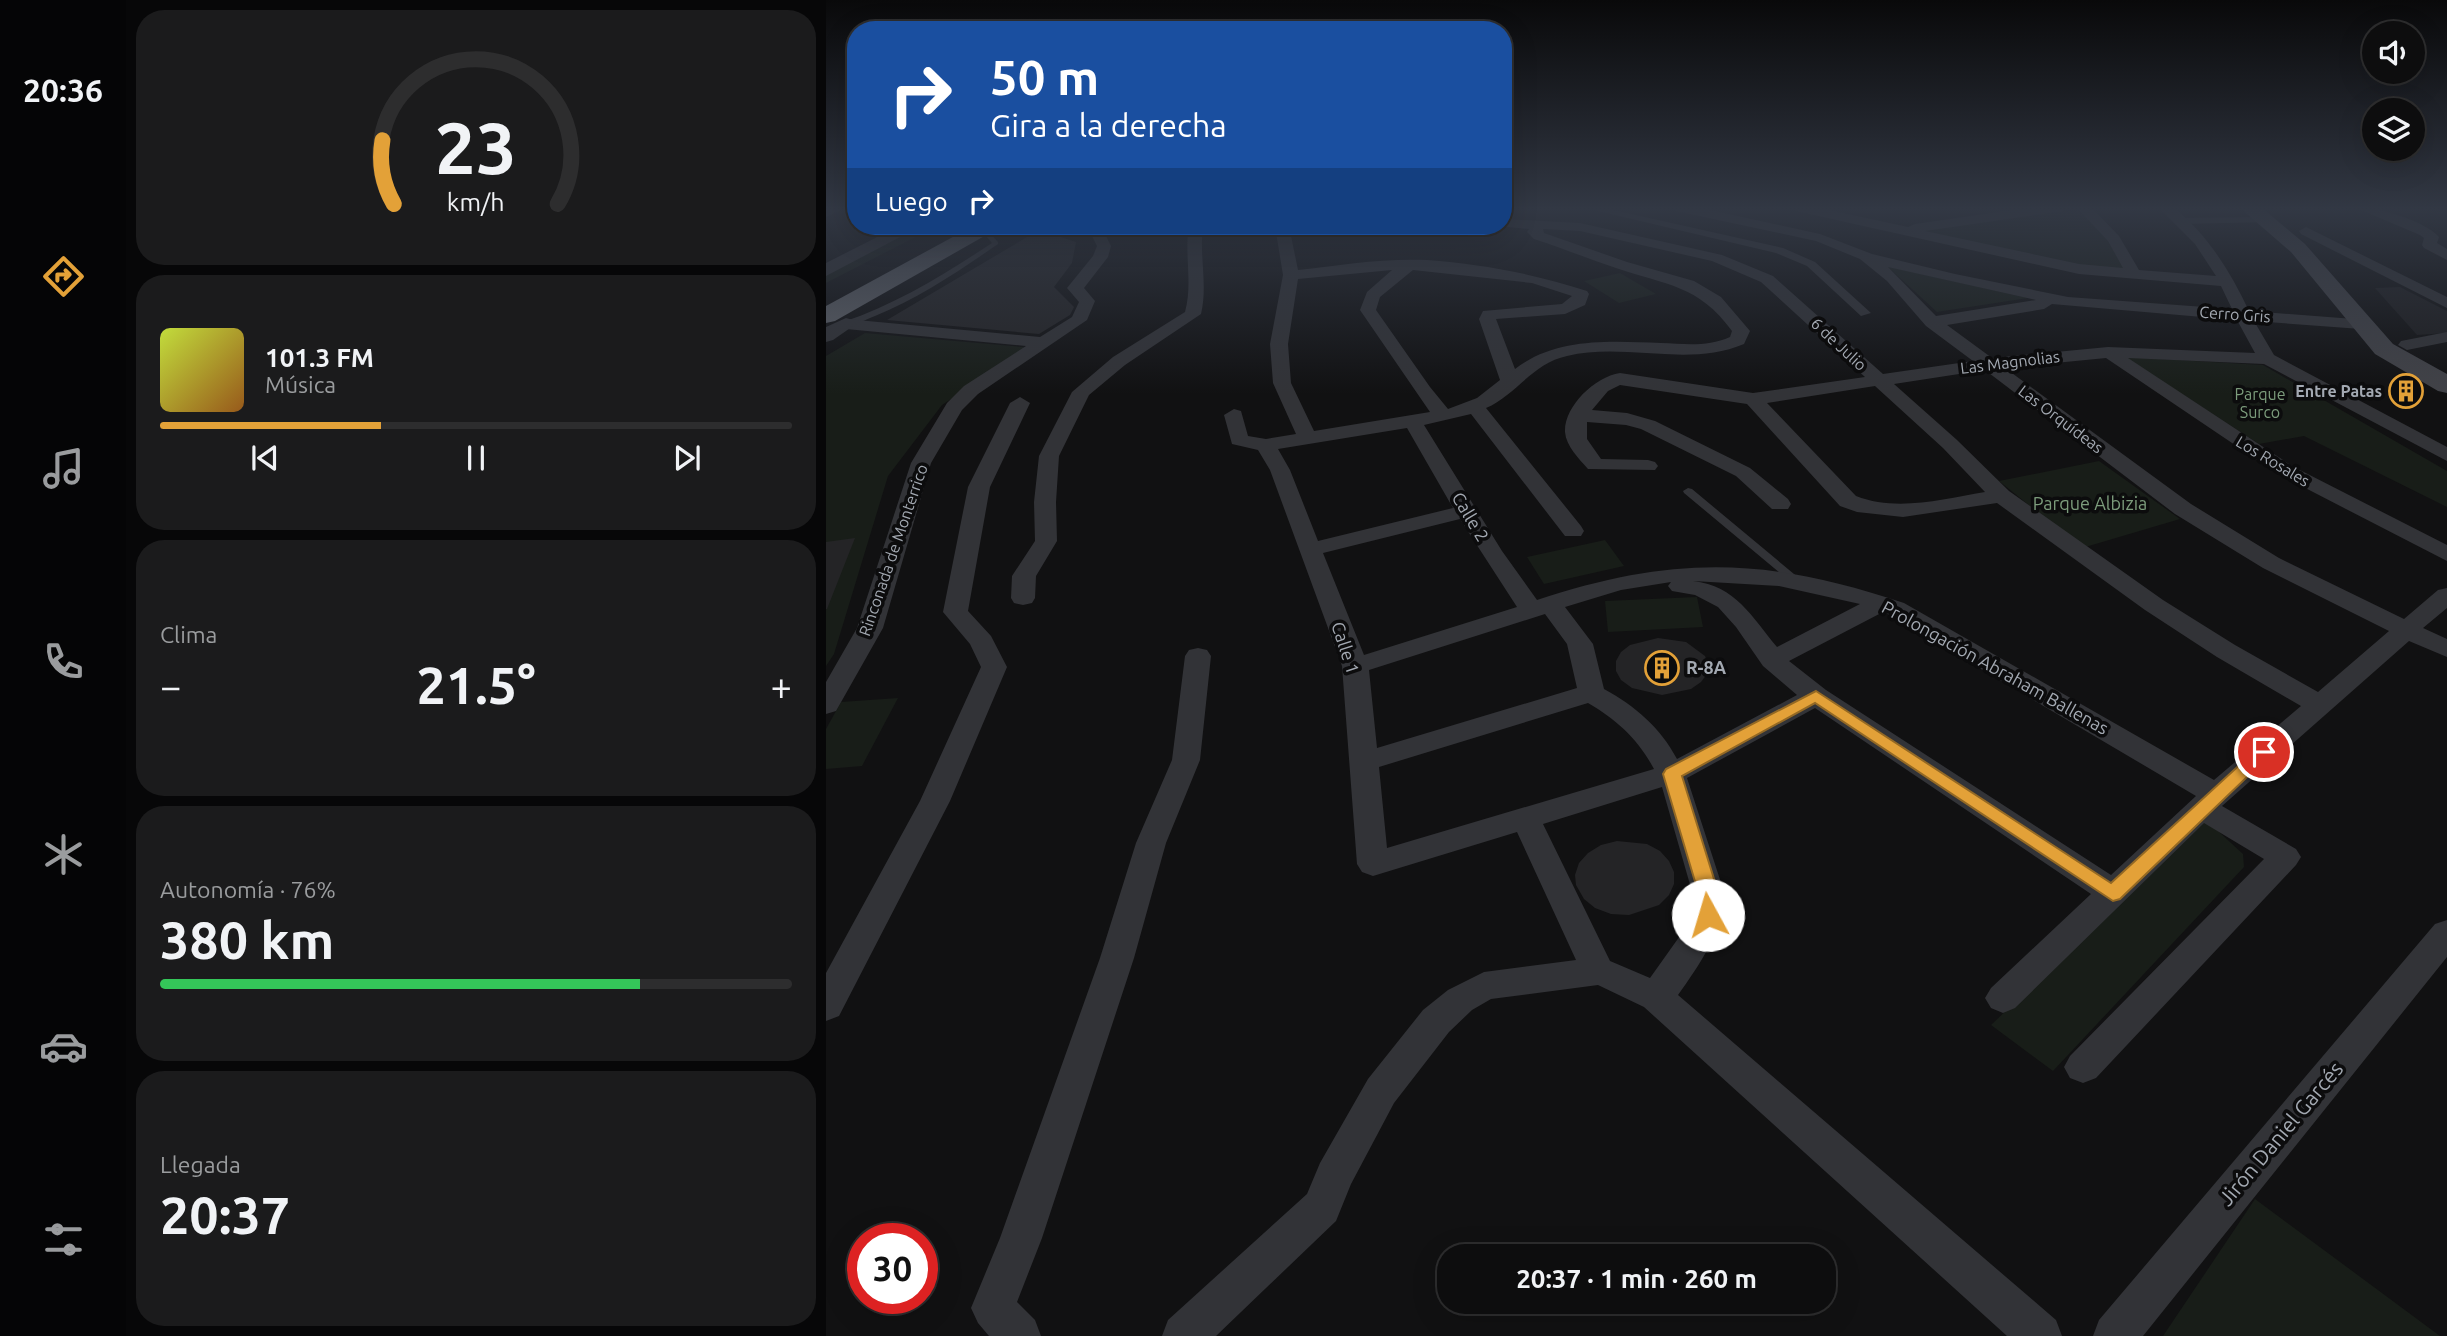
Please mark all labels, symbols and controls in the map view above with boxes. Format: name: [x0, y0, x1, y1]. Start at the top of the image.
map controls: [2362, 21, 2425, 161]
button: sound: [2362, 21, 2425, 84]
icon: right: [875, 49, 966, 140]
text: 50 m: [990, 49, 1099, 104]
text: 20:36: [23, 72, 103, 108]
button: layers: [2362, 98, 2425, 161]
text: 23: [435, 106, 517, 188]
text: Gira a la derecha: [990, 107, 1227, 143]
icon: right: [962, 182, 1000, 220]
text: km/h: [447, 187, 505, 215]
text: Luego: [875, 187, 948, 216]
icon: directions: [39, 252, 88, 301]
street label: Cerro Gris: [2199, 303, 2271, 325]
street label: 6 de Julio: [1808, 314, 1870, 374]
text: 101.3 FM: [265, 343, 374, 372]
street label: Las Magnolias: [1959, 347, 2061, 377]
text: Música: [265, 372, 336, 397]
building icon: Entre Patas: [2387, 372, 2425, 410]
street label: Las Orquídeas: [2015, 381, 2107, 457]
place label: Entre Patas: [2295, 382, 2382, 400]
park label: Parque Surco: [2234, 385, 2286, 421]
street label: Los Rosales: [2233, 432, 2313, 490]
icon: previous: [246, 439, 284, 477]
icon: pause: [457, 439, 495, 477]
icon: next: [668, 439, 706, 477]
icon: music: [39, 444, 88, 493]
street label: Rinconada de Monterrico: [855, 462, 931, 638]
street label: Calle 2: [1448, 488, 1493, 545]
park label: Parque Albizia: [2033, 493, 2147, 513]
street label: Prolongación Abraham Ballenas: [1879, 596, 2112, 738]
street label: Calle 1: [1328, 619, 1364, 676]
text: Clima: [160, 622, 217, 647]
icon: phone: [39, 637, 88, 686]
building icon: R-8A: [1643, 649, 1681, 687]
text: 21.5°: [416, 656, 536, 714]
place label: R-8A: [1686, 657, 1727, 677]
text: −: [160, 665, 181, 707]
text: +: [771, 665, 792, 707]
pin: [2234, 722, 2294, 782]
icon: arrive: [2245, 733, 2283, 771]
icon: climate: [39, 830, 88, 879]
text: Autonomía · 76%: [160, 877, 336, 902]
position arrow: [1671, 878, 1745, 952]
text: 380 km: [160, 911, 334, 969]
icon: car: [39, 1022, 88, 1071]
street label: Jirón Daniel Garcés: [2213, 1057, 2347, 1210]
text: Llegada: [160, 1152, 241, 1177]
text: 20:37: [160, 1186, 290, 1244]
icon: filters: [39, 1215, 88, 1264]
speed limit sign: 30: [847, 1223, 938, 1314]
text: 20:37 · 1 min · 260 m: [1516, 1264, 1757, 1293]

